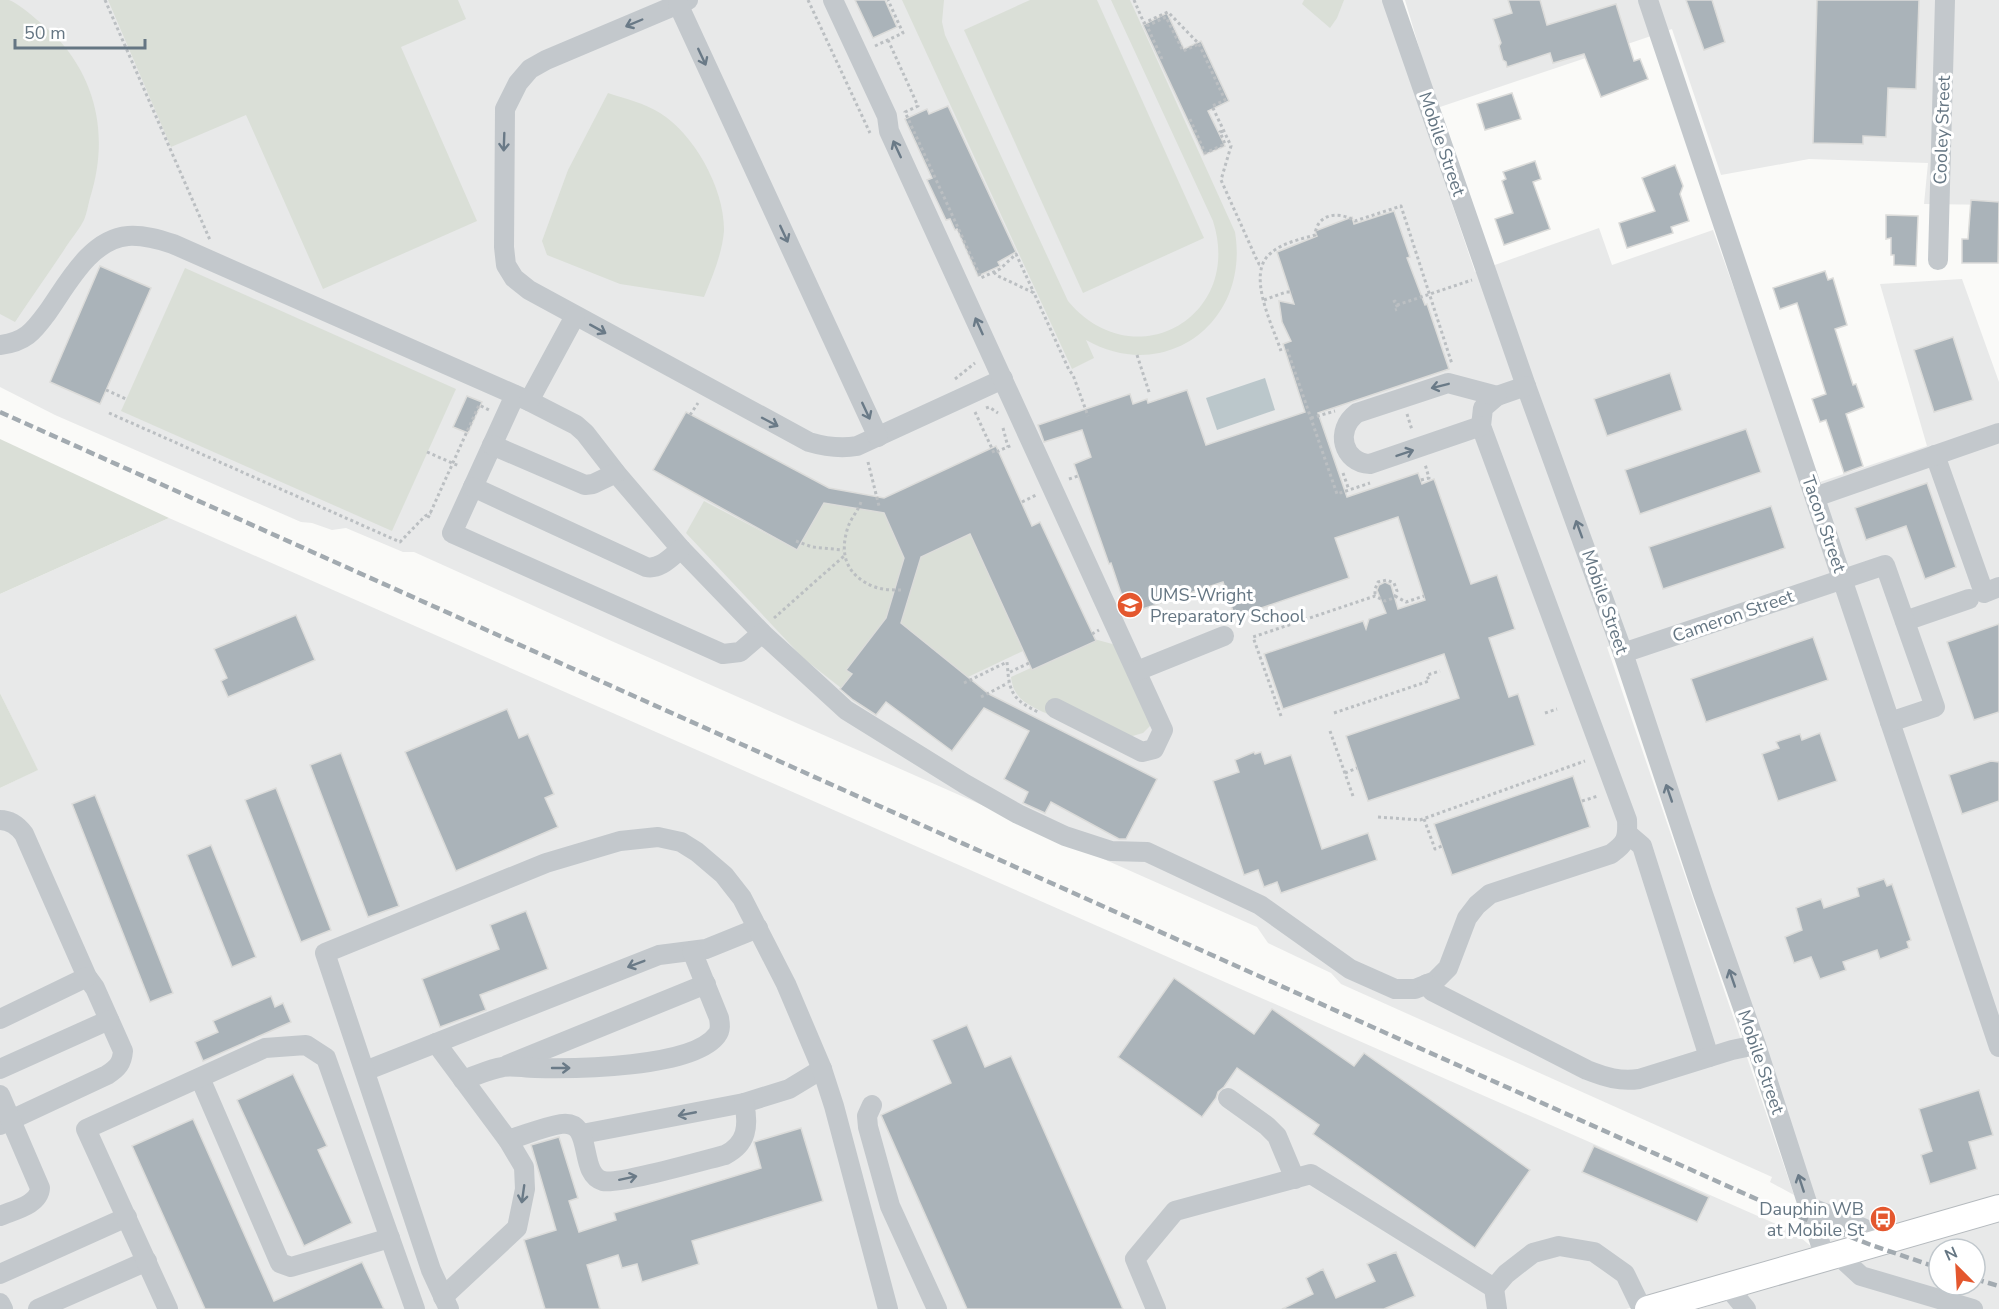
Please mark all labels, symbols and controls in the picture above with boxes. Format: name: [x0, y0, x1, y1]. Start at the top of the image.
scale bar: [15, 12, 146, 50]
one-way arrow: [626, 18, 644, 29]
text: 50 m: [24, 21, 66, 45]
one-way arrow: [697, 48, 709, 66]
street label: Cooley Street: [1928, 74, 1956, 185]
street label: Mobile Street: [1413, 89, 1471, 200]
one-way arrow: [498, 132, 510, 152]
one-way arrow: [891, 140, 903, 158]
one-way arrow: [779, 225, 791, 243]
one-way arrow: [973, 317, 984, 335]
one-way arrow: [589, 323, 606, 335]
one-way arrow: [1431, 381, 1450, 393]
one-way arrow: [861, 402, 873, 420]
one-way arrow: [761, 416, 779, 428]
one-way arrow: [1395, 446, 1414, 457]
street label: Tacon Street: [1796, 472, 1852, 576]
one-way arrow: [1573, 520, 1584, 539]
street label: Mobile Street: [1576, 547, 1634, 658]
place label: UMS-Wright Preparatory School: [1150, 583, 1306, 628]
street label: Cameron Street: [1669, 584, 1797, 648]
school or university icon: UMS-Wright Preparatory School: [1115, 590, 1145, 620]
one-way arrow: [1663, 784, 1674, 803]
one-way arrow: [627, 959, 646, 970]
one-way arrow: [1726, 969, 1737, 988]
street label: Mobile Street: [1732, 1007, 1790, 1118]
one-way arrow: [551, 1062, 571, 1074]
one-way arrow: [677, 1109, 697, 1120]
one-way arrow: [618, 1172, 638, 1183]
one-way arrow: [1795, 1174, 1806, 1193]
one-way arrow: [517, 1184, 528, 1203]
place label: Dauphin WB at Mobile St: [1759, 1197, 1865, 1242]
bus stop icon: Dauphin WB at Mobile St: [1868, 1204, 1898, 1234]
north arrow: [1927, 1237, 1987, 1297]
text: N: [1941, 1242, 1961, 1267]

